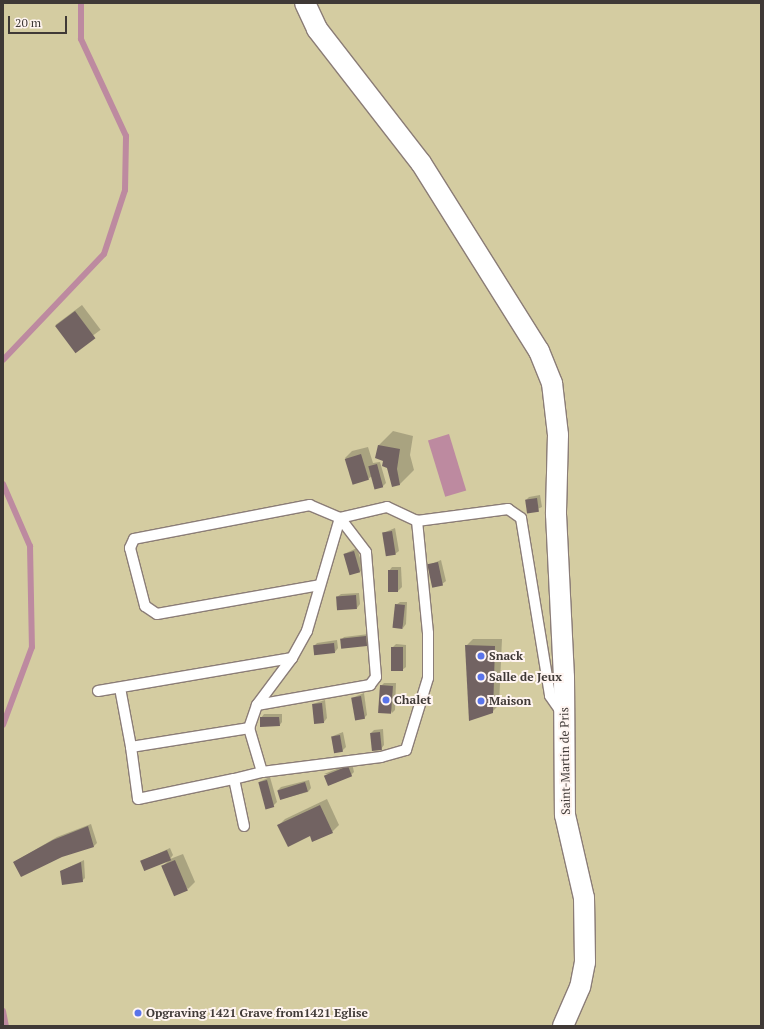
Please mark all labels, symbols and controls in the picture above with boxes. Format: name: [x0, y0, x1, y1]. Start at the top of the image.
scale bar: [10, 8, 69, 34]
text: 20 m: [15, 15, 41, 30]
place label: Snack: [489, 649, 523, 663]
marker: Snack: [476, 651, 486, 661]
place label: Salle de Jeux: [489, 670, 562, 684]
marker: Salle de Jeux: [476, 672, 486, 682]
place label: Chalet: [394, 693, 431, 707]
place label: Maison: [489, 694, 531, 708]
marker: Chalet: [381, 695, 391, 705]
marker: Maison: [476, 696, 486, 706]
street label: Saint-Martin de Pris: [557, 707, 573, 815]
place label: Opgraving 1421 Grave from1421 Eglise: [146, 1006, 368, 1020]
marker: Opgraving 1421 Grave from1421 Eglise: [133, 1008, 143, 1018]

